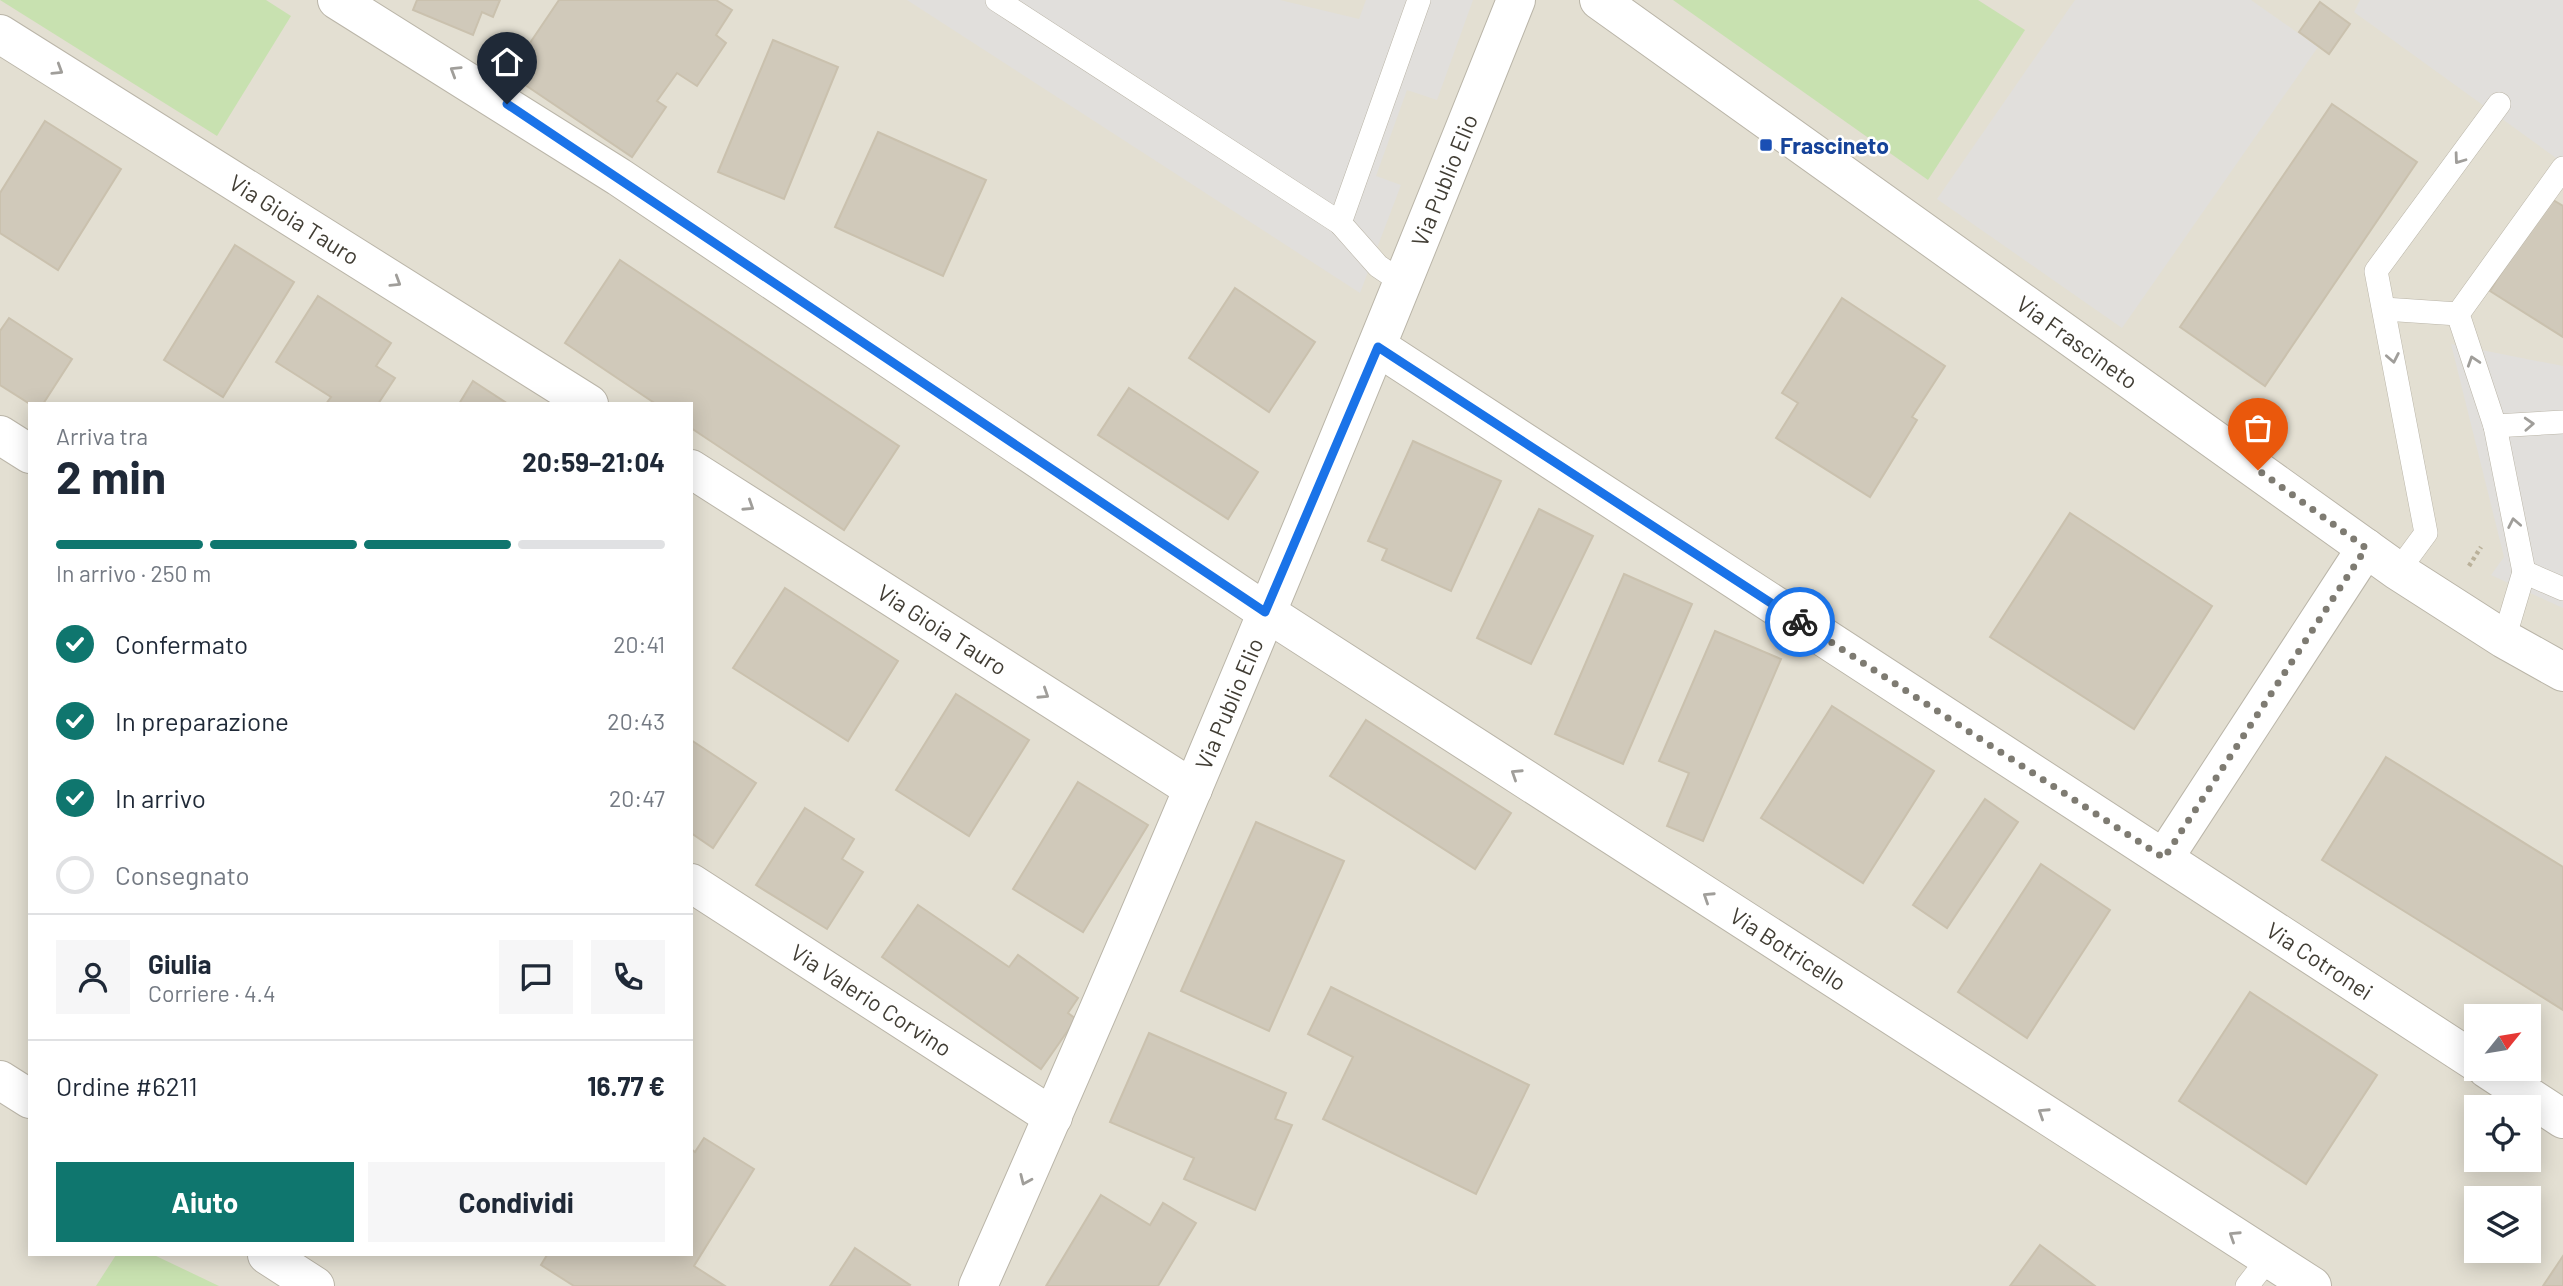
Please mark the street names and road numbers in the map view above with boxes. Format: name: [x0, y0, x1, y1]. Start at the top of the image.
street label: Via Publio Elio: [1405, 110, 1483, 250]
street label: Via Gioia Tauro: [224, 168, 365, 270]
street label: Via Frascineto: [2011, 289, 2144, 395]
street label: Via Gioia Tauro: [872, 578, 1012, 681]
street label: Via Publio Elio: [1189, 634, 1269, 774]
street label: Via Botricello: [1725, 901, 1852, 996]
street label: Via Cotronei: [2261, 915, 2379, 1005]
street label: Via Valerio Corvino: [786, 937, 957, 1062]

